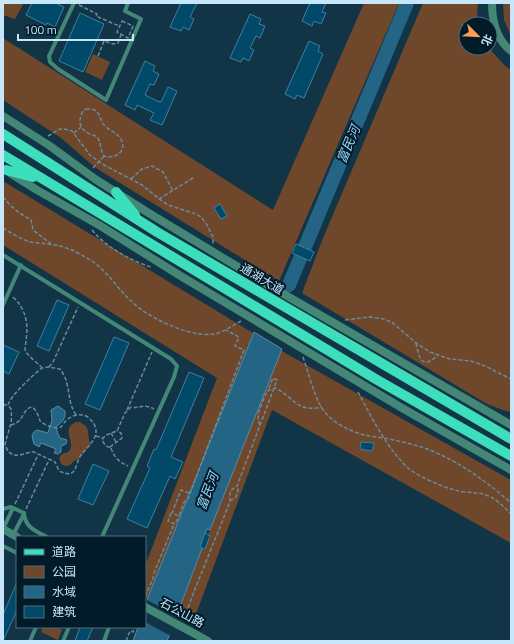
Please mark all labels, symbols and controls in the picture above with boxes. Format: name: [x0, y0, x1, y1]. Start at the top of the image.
scale bar: [18, 16, 133, 42]
north arrow: [458, 16, 498, 56]
text: 100 m: [24, 20, 57, 39]
text: 北: [478, 32, 497, 48]
water label: 富民河: [331, 119, 366, 166]
street label: 通湖大道: [237, 258, 288, 299]
water label: 富民河: [191, 466, 224, 513]
legend: [16, 536, 146, 628]
text: 道路: [52, 542, 76, 561]
text: 公园: [52, 562, 76, 581]
text: 水域: [52, 582, 76, 601]
street label: 石公山路: [157, 593, 208, 632]
text: 建筑: [52, 602, 76, 621]

